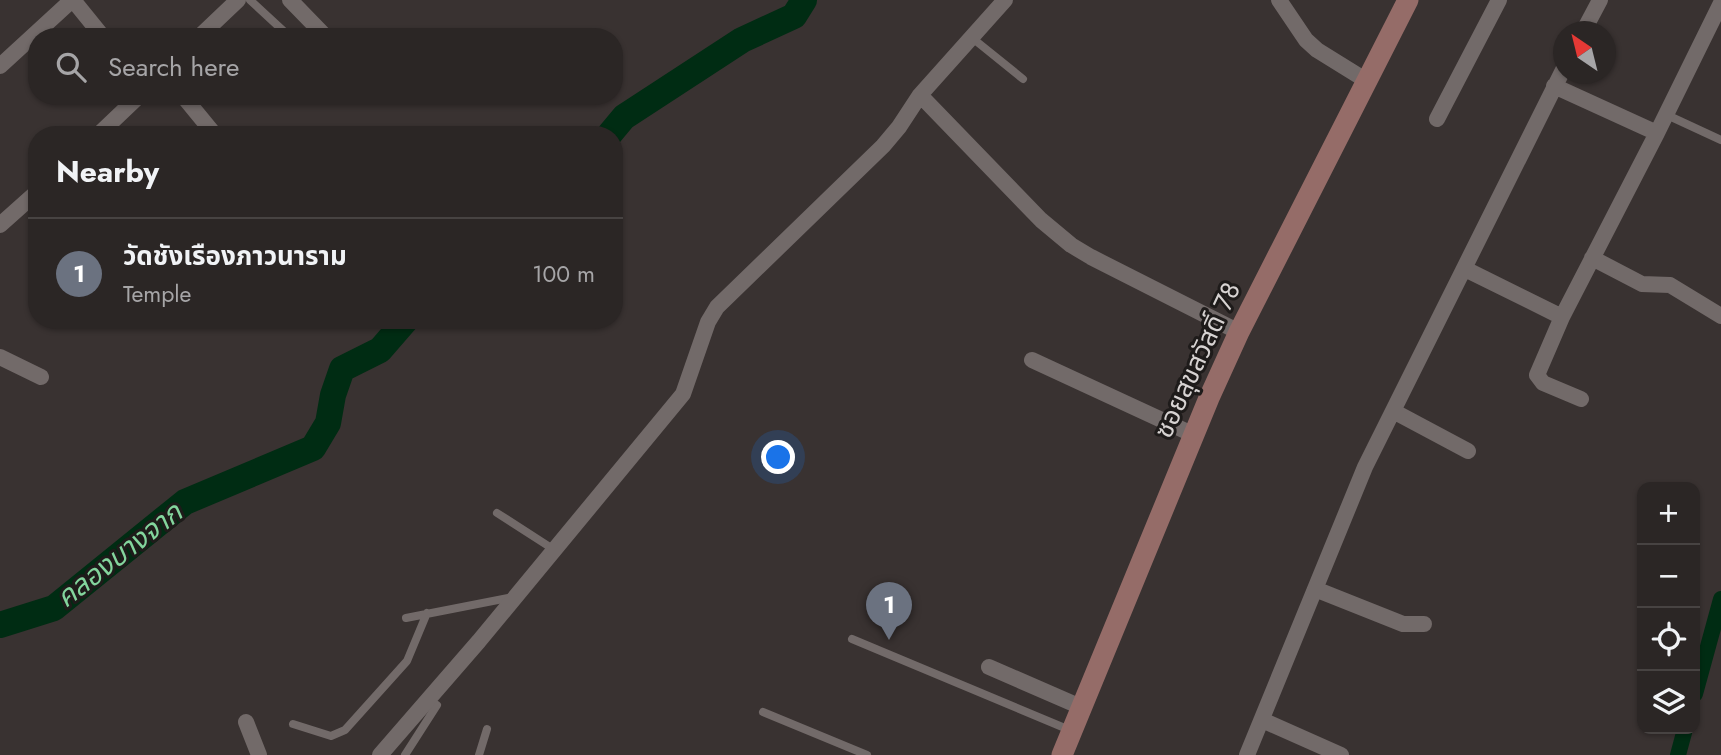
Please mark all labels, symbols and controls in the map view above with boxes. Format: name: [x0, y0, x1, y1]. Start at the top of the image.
north arrow: [1553, 21, 1616, 84]
search box: [28, 28, 623, 105]
icon: search: [52, 48, 90, 86]
text: Search here: [108, 48, 240, 86]
text: Nearby: [56, 150, 159, 193]
text: วัดชังเรืองภาวนาราม: [123, 237, 347, 275]
text: 1: [73, 257, 85, 291]
text: 100 m: [532, 257, 595, 291]
street label: ซอยสุขสวัสดิ์ 78: [1144, 276, 1250, 444]
text: Temple: [123, 277, 191, 311]
your location: [761, 440, 795, 474]
map controls: [1637, 482, 1700, 734]
button: +: [1637, 482, 1700, 545]
water label: คลองบางจาก: [47, 492, 192, 618]
button: −: [1637, 545, 1700, 608]
pin: 1: [866, 582, 912, 640]
button: locate: [1637, 608, 1700, 671]
button: layers: [1637, 671, 1700, 734]

